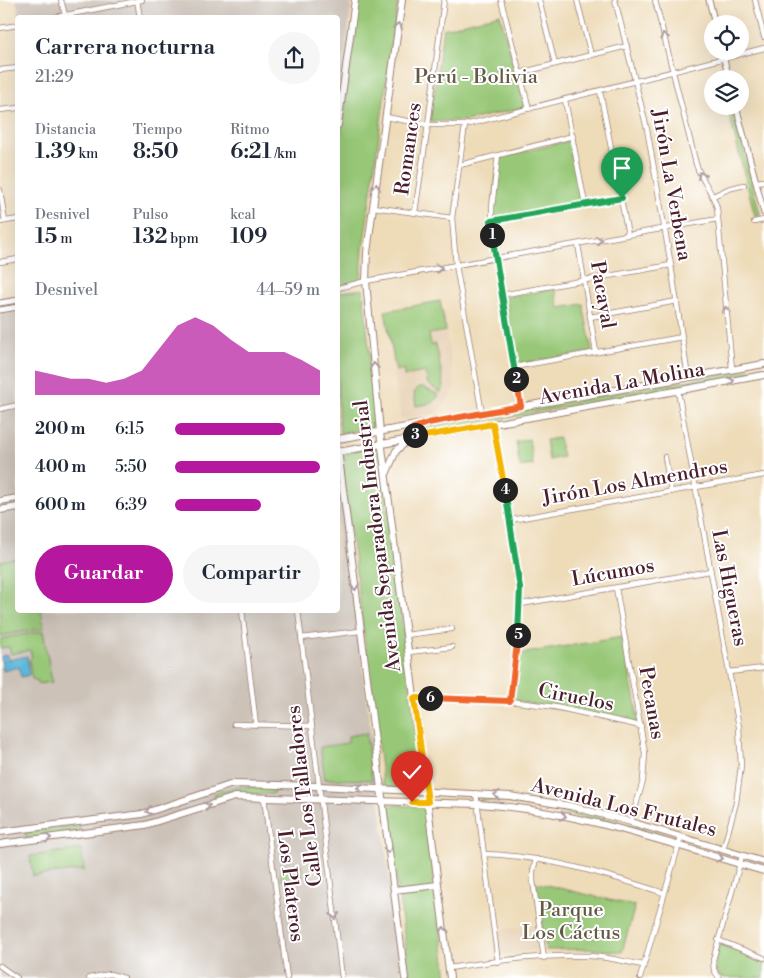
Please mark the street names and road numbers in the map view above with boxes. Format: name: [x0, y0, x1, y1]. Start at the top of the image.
street label: Romances: [390, 101, 428, 197]
street label: Jirón La Verbena: [645, 106, 697, 264]
street label: Pacayal: [584, 259, 620, 331]
street label: Avenida La Molina: [536, 357, 708, 411]
street label: Avenida Separadora Industrial: [349, 398, 407, 674]
street label: Jirón Los Almendros: [539, 454, 730, 512]
street label: Las Higueras: [705, 528, 753, 648]
street label: Lúcumos: [570, 553, 656, 593]
street label: Pecanas: [632, 665, 670, 741]
street label: Ciruelos: [536, 678, 616, 718]
street label: Calle Los Talladores: [281, 704, 329, 888]
street label: Avenida Los Frutales: [528, 773, 719, 843]
street label: Los Plateros: [271, 829, 309, 943]

